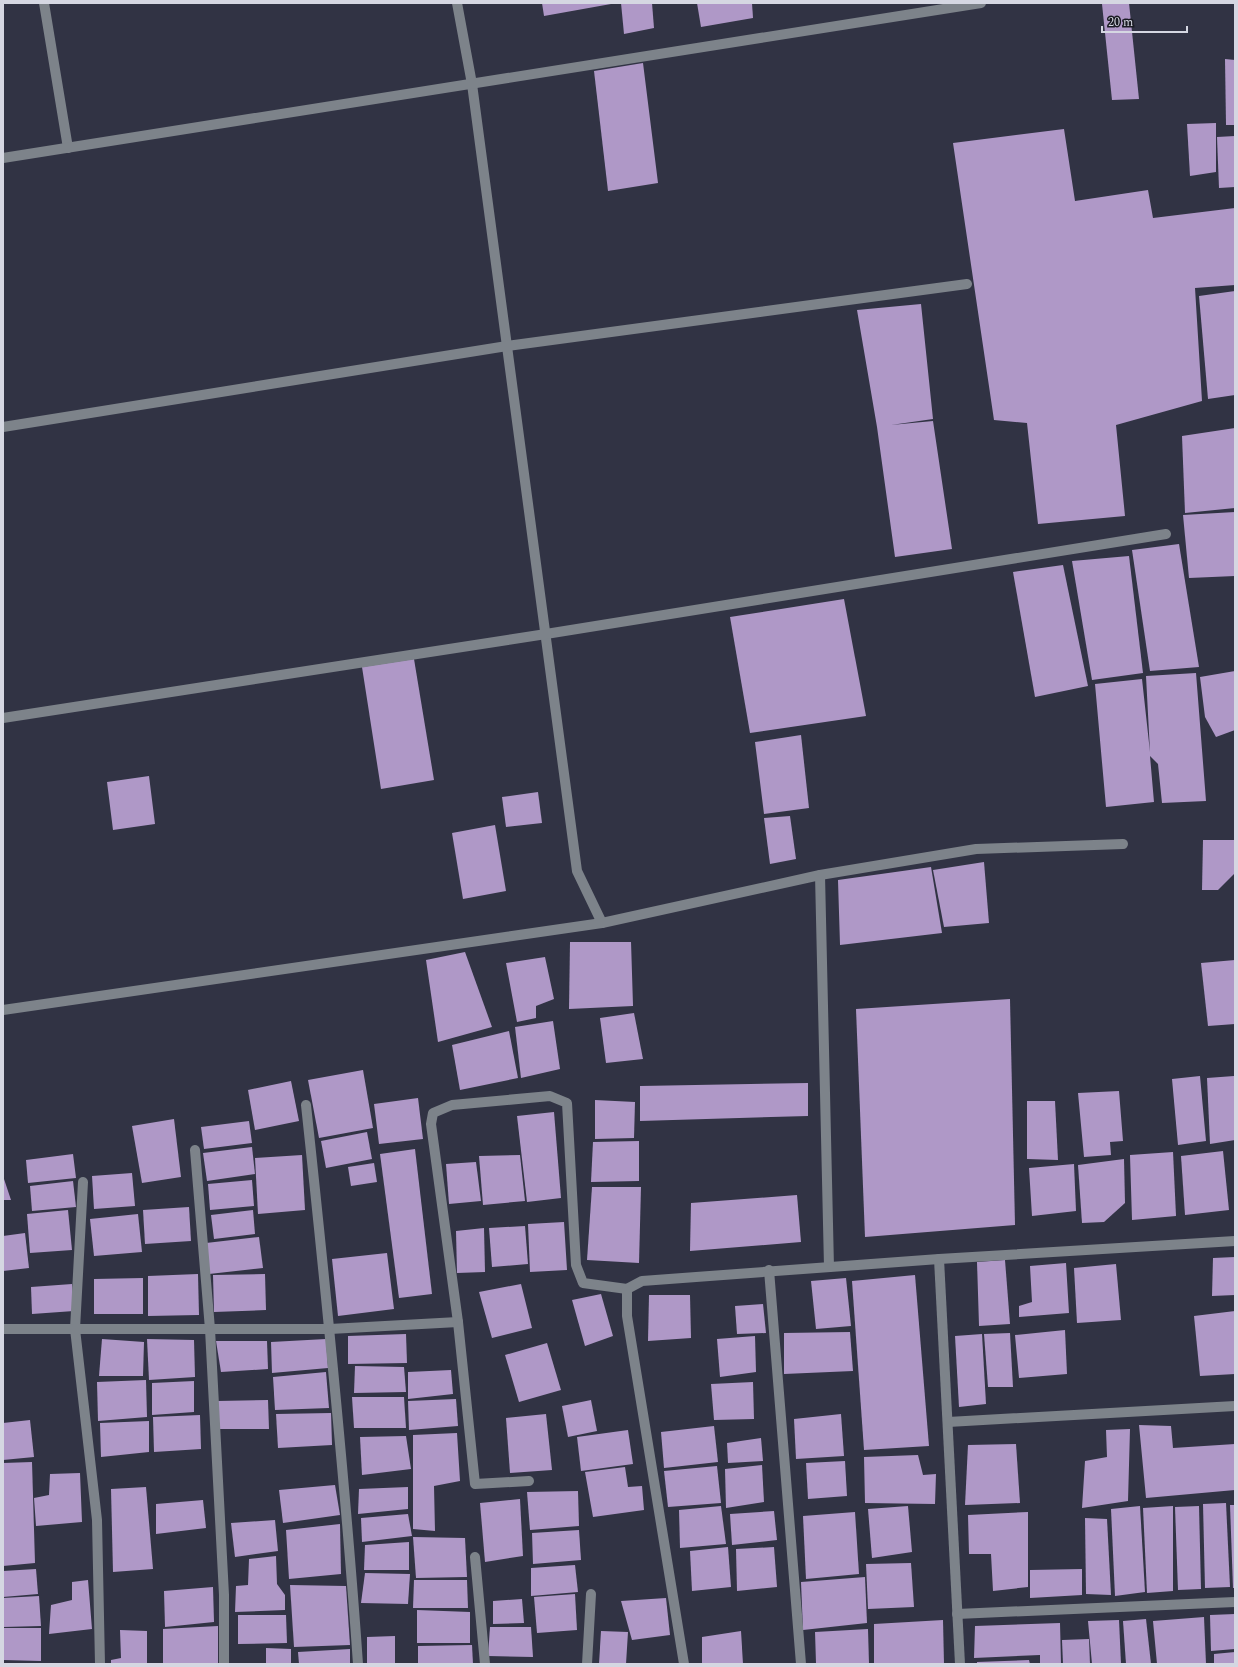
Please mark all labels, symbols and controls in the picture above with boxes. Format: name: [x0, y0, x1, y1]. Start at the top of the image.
scale bar: [1102, 8, 1187, 34]
text: 20 m: [1108, 13, 1133, 32]

